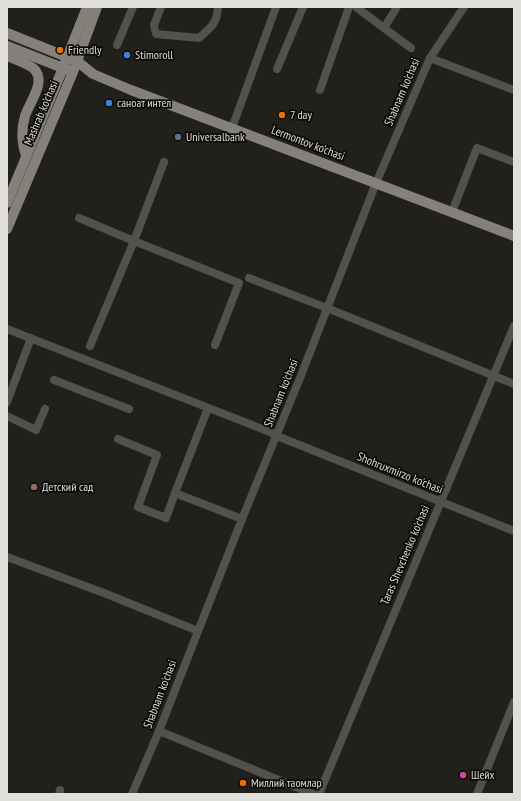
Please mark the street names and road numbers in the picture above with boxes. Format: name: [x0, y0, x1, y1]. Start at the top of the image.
street label: Shabnam ko'chasi: [381, 56, 423, 128]
street label: Mashrab ko'chasi: [20, 78, 61, 147]
street label: Lermontov ko’chasi: [269, 122, 347, 163]
street label: Shabnam ko'chasi: [260, 357, 301, 429]
street label: Shohruxmirzo ko'chasi: [355, 448, 445, 497]
street label: Taras Shevchenko ko'chasi: [377, 503, 432, 607]
street label: Shabnam ko'chasi: [140, 657, 179, 730]

